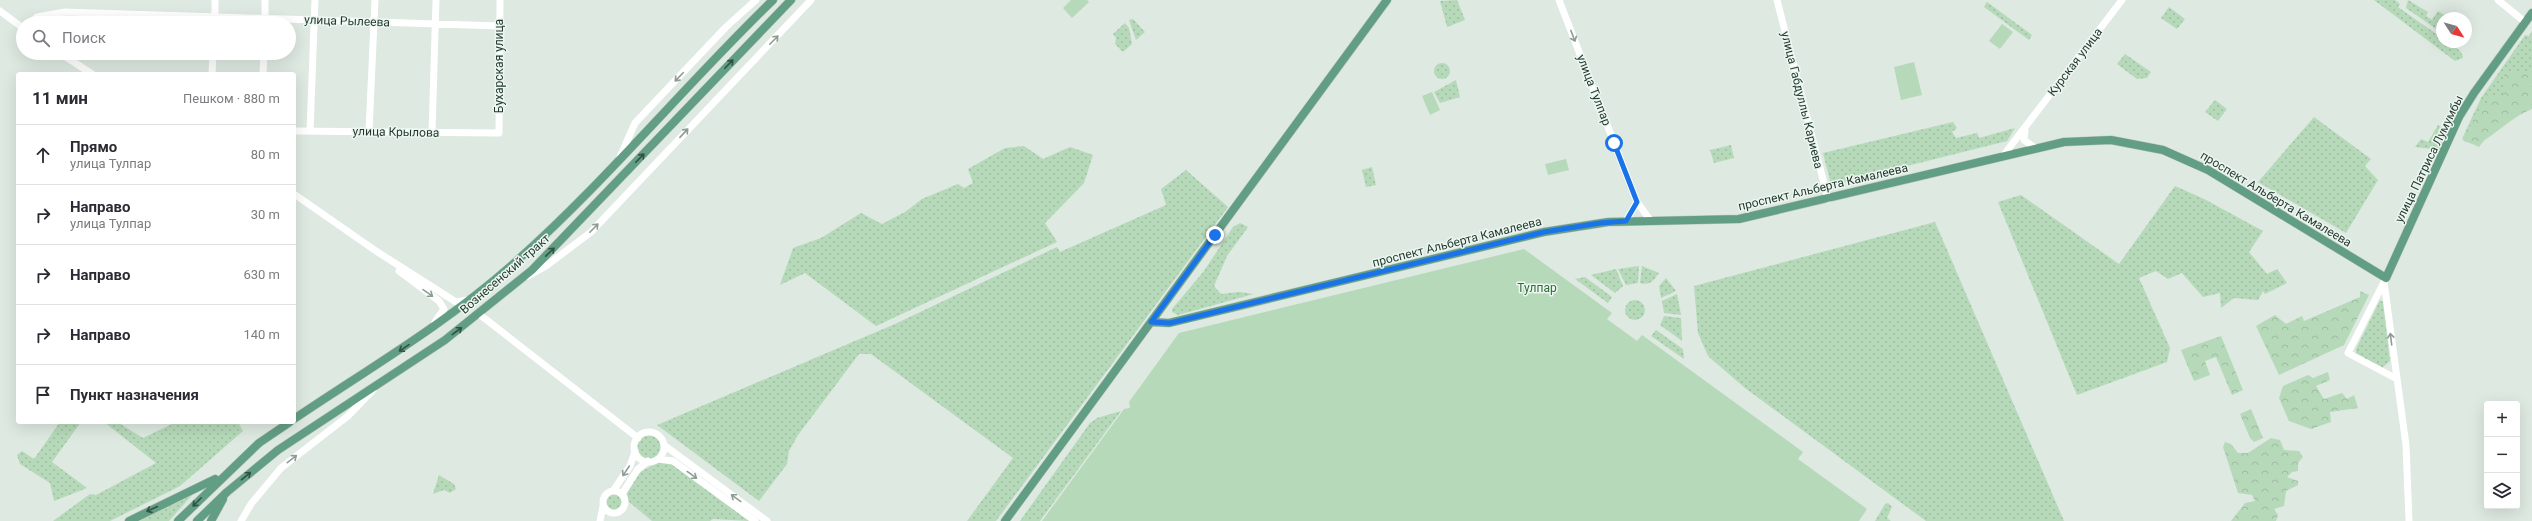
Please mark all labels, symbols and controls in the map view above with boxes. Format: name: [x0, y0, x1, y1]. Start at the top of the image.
north arrow: [2436, 12, 2472, 48]
street label: улица Рылеева: [304, 13, 390, 29]
search box: [16, 16, 296, 60]
street label: Бухарская улица: [492, 19, 506, 113]
street label: Курская улица: [2045, 25, 2105, 99]
icon: search: [30, 27, 52, 49]
text: Поиск: [62, 29, 106, 47]
one-way arrow: [1570, 30, 1578, 42]
street label: улица Габдуллы Кариева: [1778, 30, 1826, 170]
one-way arrow: [769, 35, 779, 45]
street label: улица Тулпар: [1574, 52, 1614, 128]
one-way arrow: [725, 58, 734, 69]
one-way arrow: [674, 72, 684, 82]
text: 11 мин: [32, 88, 88, 108]
text: Пешком · 880 m: [183, 91, 280, 106]
street label: улица Патриса Лумумбы: [2392, 93, 2466, 225]
street label: улица Крылова: [353, 124, 439, 140]
one-way arrow: [679, 129, 688, 139]
route start: [1605, 134, 1623, 152]
text: Прямо: [70, 138, 117, 156]
icon: ahead: [32, 144, 54, 166]
text: 80 m: [251, 147, 280, 162]
street label: проспект Альберта Камалеева: [2198, 148, 2354, 250]
one-way arrow: [636, 153, 645, 163]
text: улица Тулпар: [70, 156, 151, 171]
street label: проспект Альберта Камалеева: [1737, 161, 1909, 213]
text: Направо: [70, 198, 131, 216]
icon: right: [32, 204, 54, 226]
text: 30 m: [251, 207, 280, 222]
street label: проспект Альберта Камалеева: [1371, 214, 1543, 270]
text: улица Тулпар: [70, 216, 151, 231]
one-way arrow: [590, 223, 599, 233]
route end: [1206, 226, 1224, 244]
street label: Вознесенский тракт: [457, 231, 553, 317]
one-way arrow: [545, 247, 555, 257]
icon: right: [32, 264, 54, 286]
text: Направо: [70, 266, 131, 284]
text: 630 m: [243, 267, 280, 282]
park label: Тулпар: [1517, 281, 1557, 295]
one-way arrow: [423, 289, 434, 297]
icon: right: [32, 324, 54, 346]
text: Направо: [70, 326, 131, 344]
text: 140 m: [243, 327, 280, 342]
one-way arrow: [451, 327, 462, 335]
one-way arrow: [2387, 333, 2395, 346]
one-way arrow: [398, 344, 409, 353]
icon: arrive: [32, 384, 54, 406]
text: Пункт назначения: [70, 386, 199, 404]
map controls: [2484, 401, 2520, 509]
button: +: [2484, 401, 2520, 437]
button: −: [2484, 437, 2520, 473]
one-way arrow: [287, 455, 298, 463]
one-way arrow: [622, 466, 630, 477]
one-way arrow: [686, 471, 697, 479]
one-way arrow: [241, 472, 252, 481]
button: layers: [2484, 473, 2520, 509]
one-way arrow: [731, 494, 742, 502]
one-way arrow: [192, 497, 202, 507]
one-way arrow: [147, 506, 159, 513]

